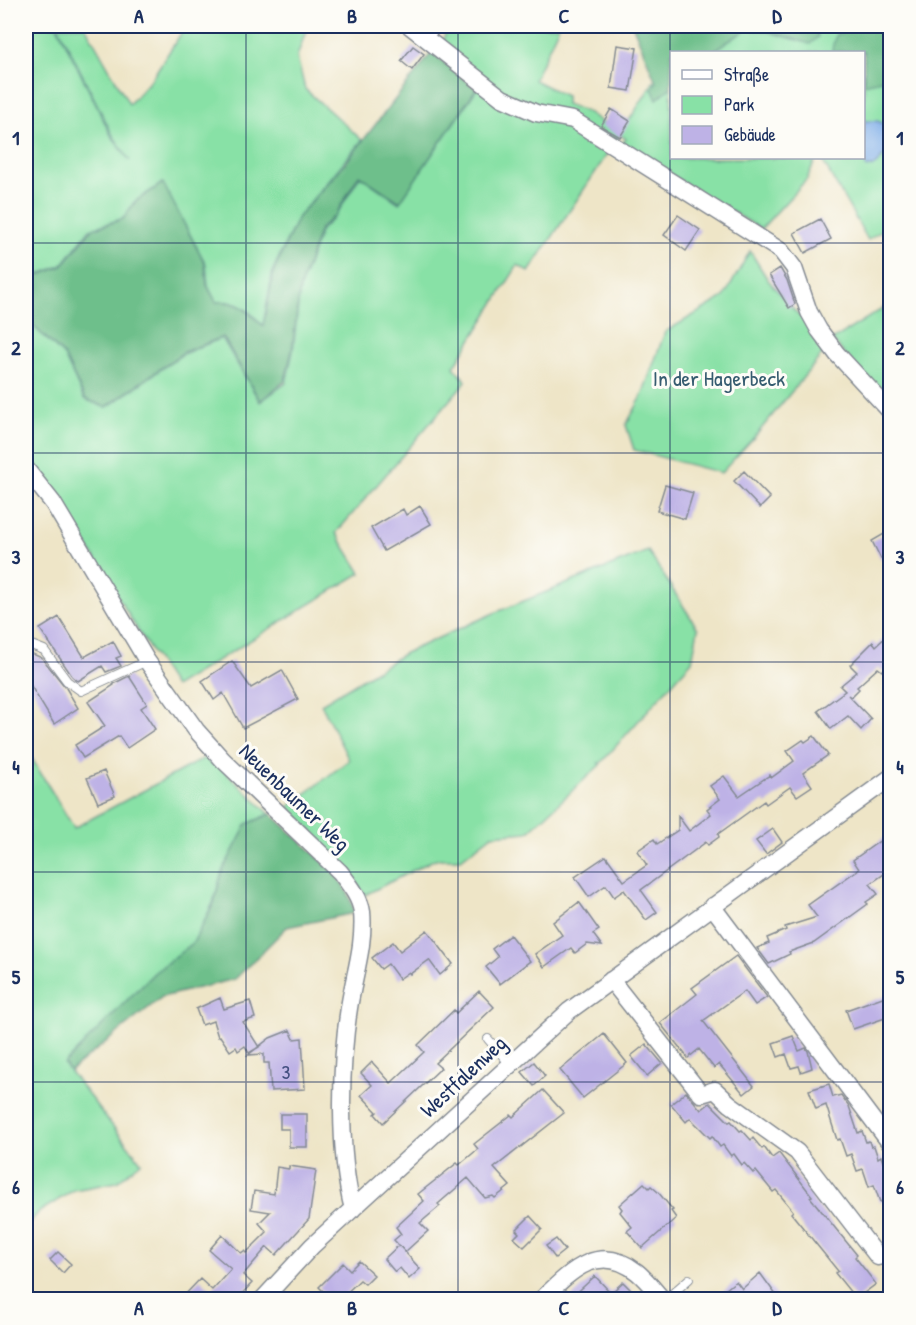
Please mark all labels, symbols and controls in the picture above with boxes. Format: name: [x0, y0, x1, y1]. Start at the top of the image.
text: A: [134, 2, 144, 29]
text: B: [347, 2, 357, 29]
text: C: [559, 2, 570, 29]
text: D: [772, 2, 782, 29]
legend: [670, 51, 865, 159]
text: Straße: [724, 62, 769, 87]
text: Park: [724, 92, 755, 117]
text: Gebäude: [724, 122, 776, 147]
text: 1: [12, 124, 20, 151]
text: 1: [896, 124, 904, 151]
text: 2: [11, 334, 21, 361]
text: 2: [895, 334, 905, 361]
park label: In der Hagerbeck: [653, 363, 785, 393]
text: 3: [12, 543, 21, 570]
text: 3: [896, 543, 905, 570]
street label: Neuenbaumer Weg: [233, 736, 357, 858]
text: 4: [12, 753, 20, 780]
text: 4: [896, 753, 904, 780]
text: 5: [12, 963, 21, 990]
text: 5: [896, 963, 905, 990]
street label: Westfalenweg: [413, 1028, 513, 1124]
house number: 3: [282, 1058, 291, 1085]
text: 6: [12, 1173, 20, 1200]
text: 6: [896, 1173, 904, 1200]
text: A: [134, 1294, 144, 1321]
text: B: [347, 1294, 357, 1321]
text: C: [559, 1294, 570, 1321]
text: D: [772, 1294, 782, 1321]

